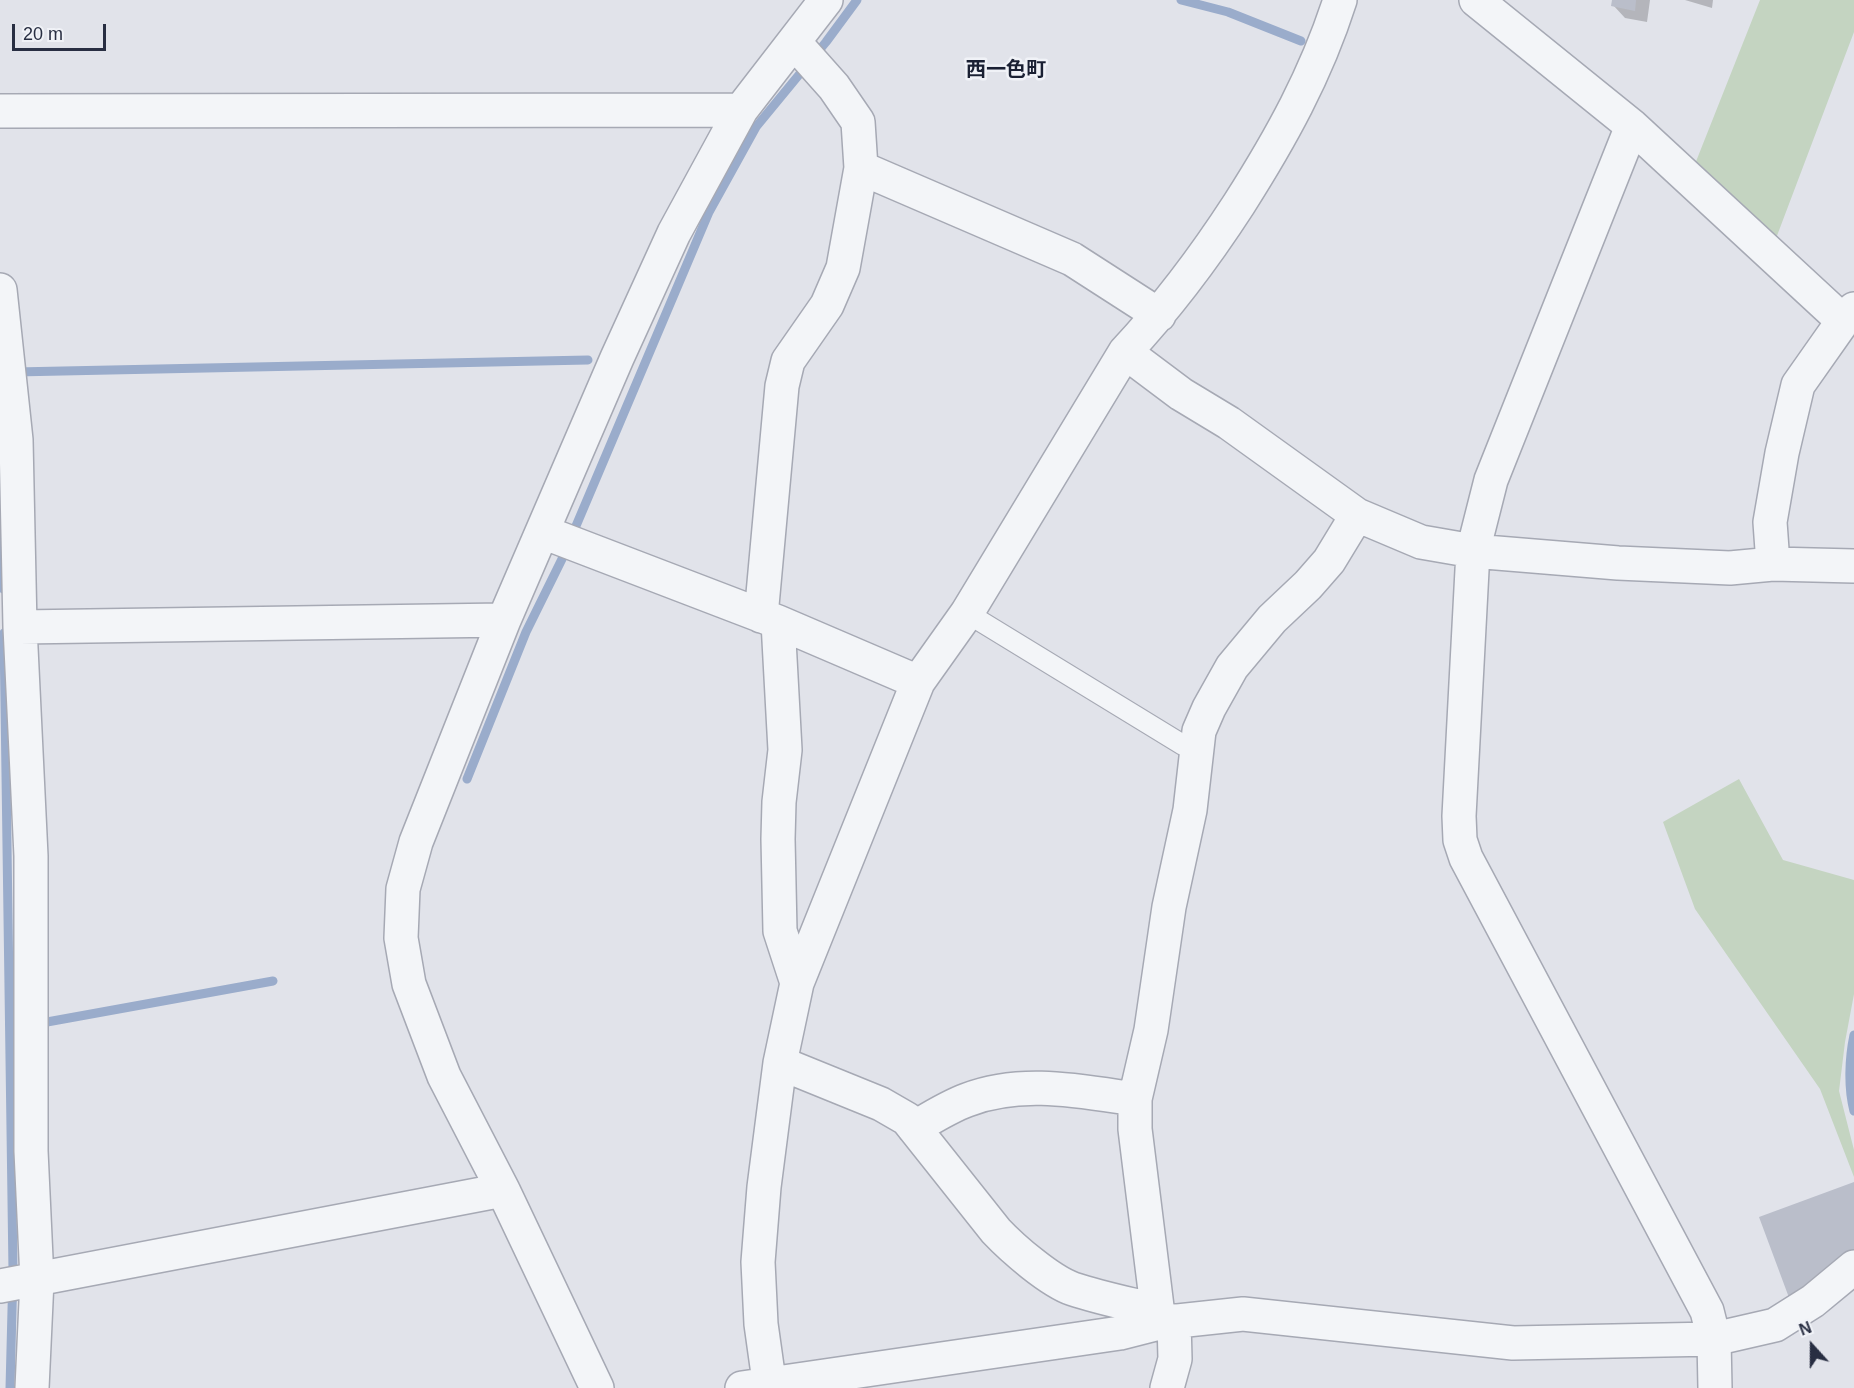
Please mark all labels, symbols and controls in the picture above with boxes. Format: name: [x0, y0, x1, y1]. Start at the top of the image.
scale bar: [15, 12, 110, 50]
text: 20 m: [23, 24, 63, 44]
district label: 西一色町: [966, 58, 1046, 82]
north arrow: [1782, 1316, 1842, 1376]
text: N: [1797, 1319, 1814, 1339]

